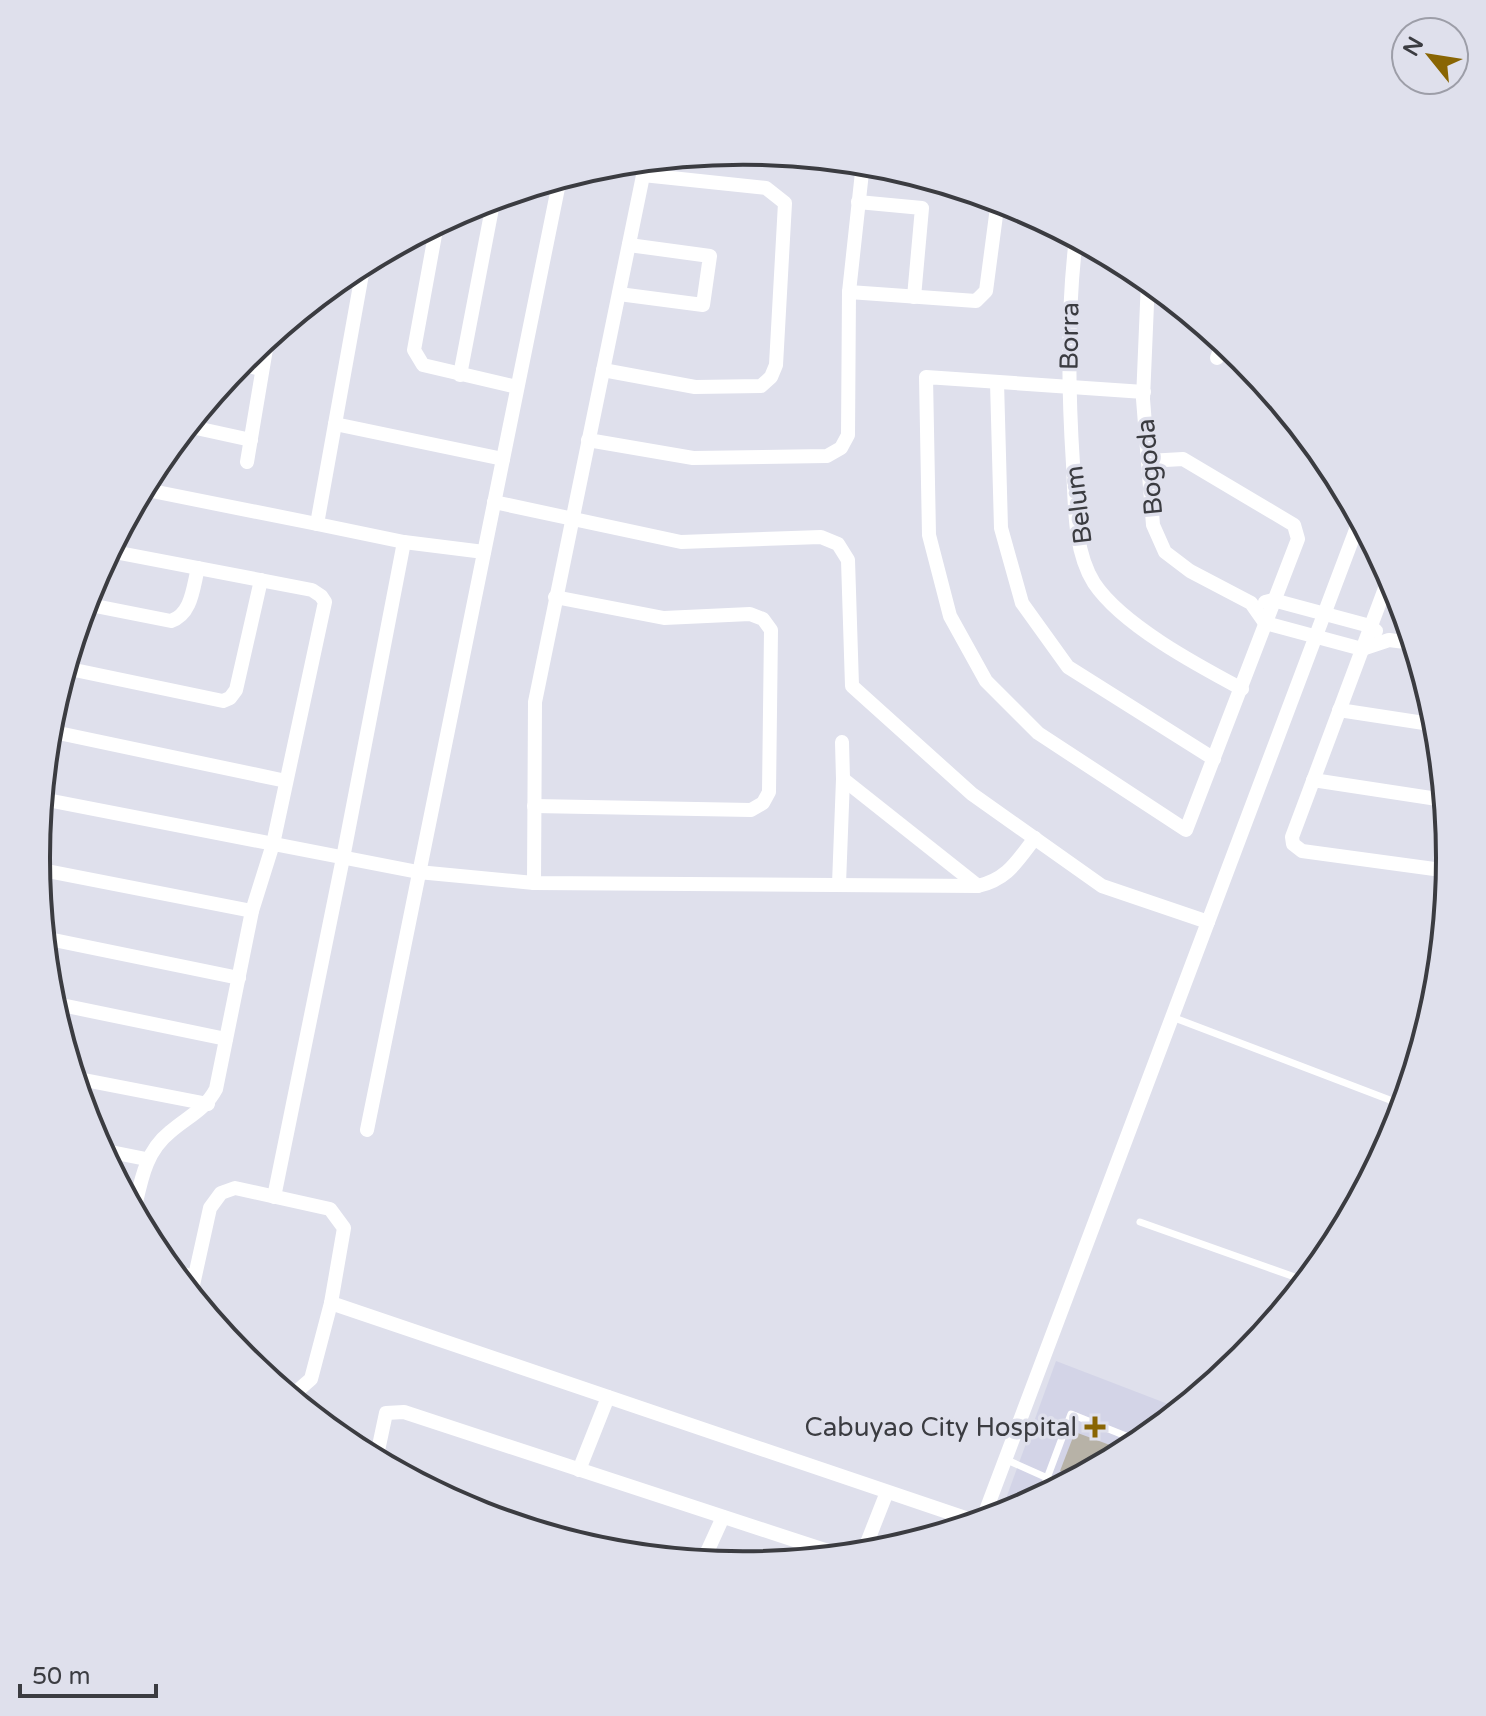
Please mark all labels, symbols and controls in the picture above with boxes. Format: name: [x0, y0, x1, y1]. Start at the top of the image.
north arrow: [1390, 16, 1470, 96]
text: N: [1398, 32, 1429, 61]
street label: Borra: [1053, 302, 1086, 370]
street label: Bogoda: [1130, 417, 1169, 517]
street label: Belum: [1058, 464, 1099, 546]
place label: Cabuyao City Hospital: [805, 1412, 1077, 1443]
marker: Cabuyao City Hospital: [1084, 1416, 1106, 1438]
scale bar: [20, 1648, 156, 1698]
text: 50 m: [32, 1662, 90, 1691]

